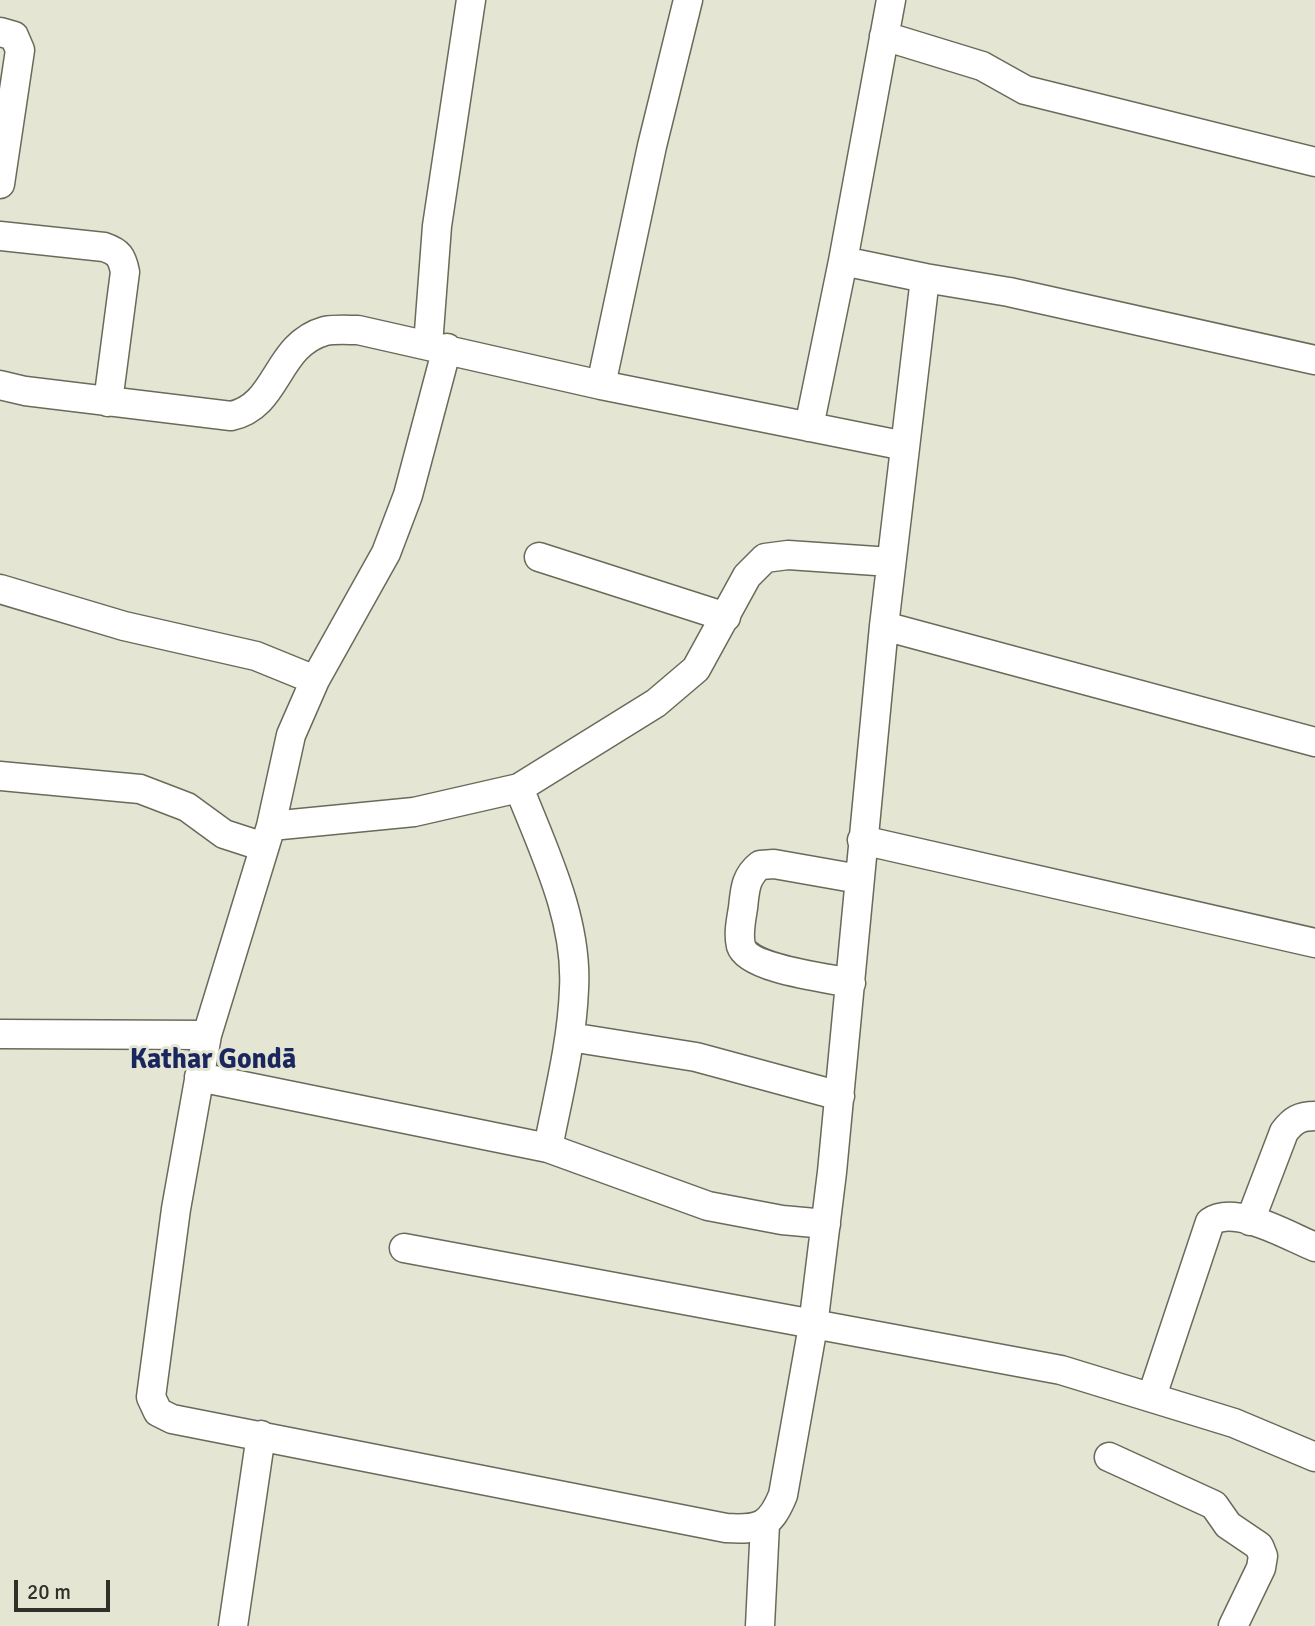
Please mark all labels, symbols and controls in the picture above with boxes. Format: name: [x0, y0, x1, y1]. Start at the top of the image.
district label: Kathar Gondā: [130, 1044, 296, 1078]
scale bar: [18, 1566, 114, 1610]
text: 20 m: [27, 1579, 71, 1605]

